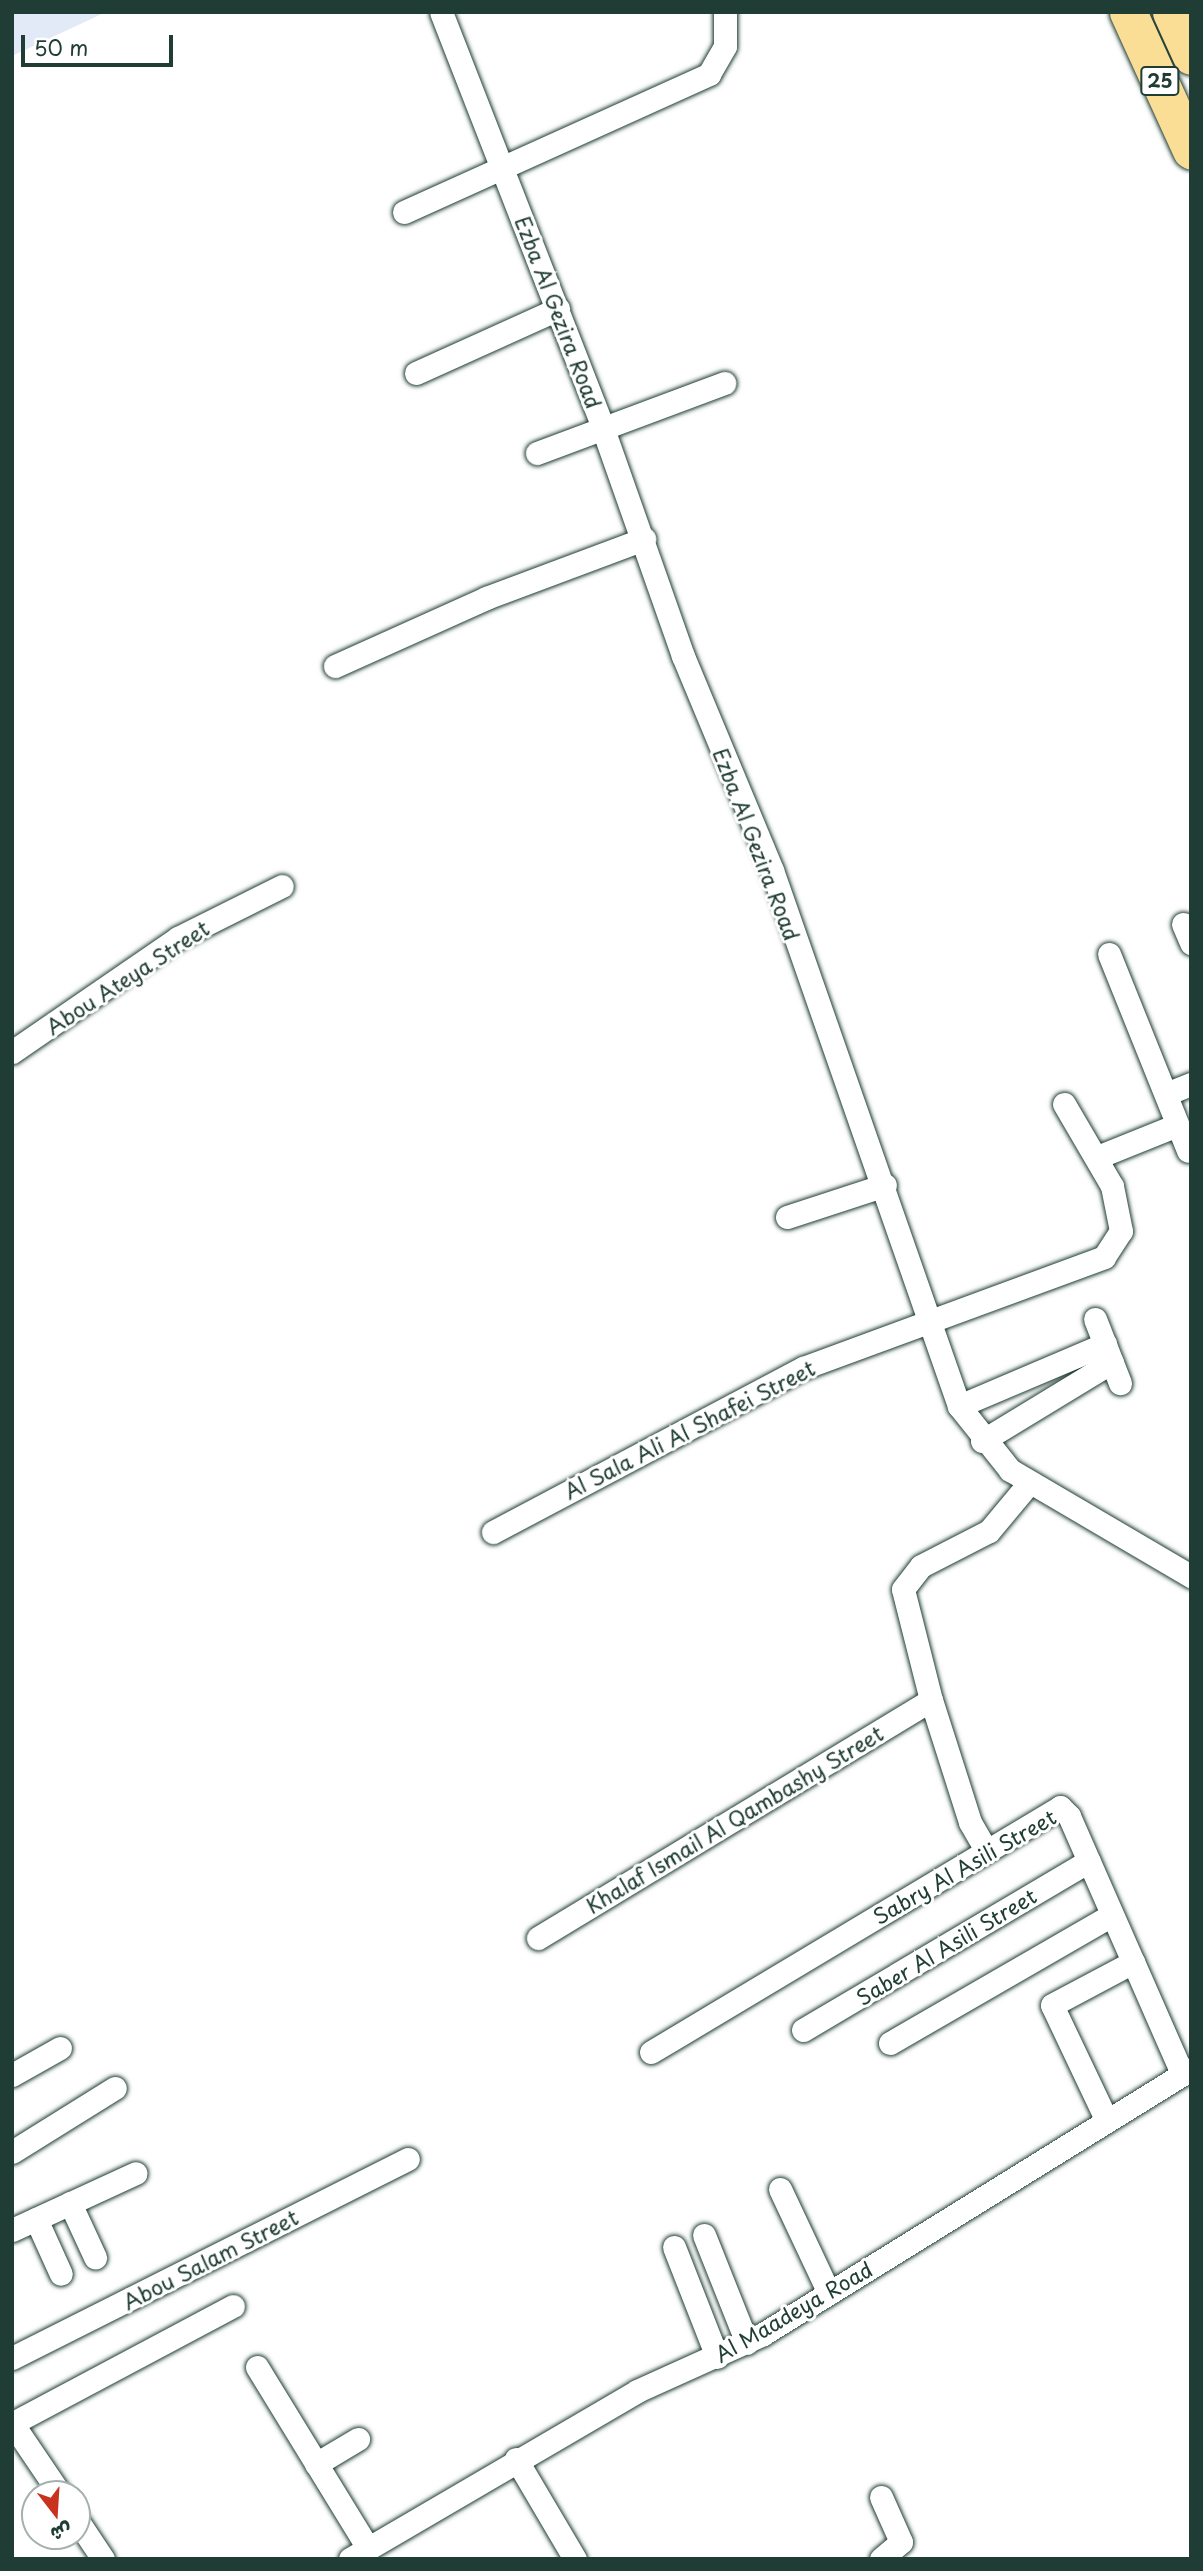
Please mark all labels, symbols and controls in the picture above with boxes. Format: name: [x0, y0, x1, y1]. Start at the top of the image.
scale bar: [24, 21, 177, 65]
text: 50 m: [34, 31, 88, 63]
road number: 25: [1139, 66, 1181, 96]
street label: Ezba Al Gezira Road: [510, 211, 608, 413]
street label: Ezba Al Gezira Road: [708, 743, 806, 945]
street label: Abou Ateya Street: [40, 915, 214, 1039]
street label: Al Sala Ali Al Shafei Street: [559, 1354, 819, 1504]
street label: Khalaf Ismail Al Qambashy Street: [578, 1719, 890, 1919]
street label: Sabry Al Asili Street: [867, 1803, 1061, 1929]
street label: Saber Al Asili Street: [850, 1881, 1042, 2011]
street label: Abou Salam Street: [117, 2203, 303, 2315]
street label: Al Maadeya Road: [709, 2255, 877, 2367]
north arrow: [21, 2480, 91, 2550]
text: ش: [47, 2517, 76, 2550]

